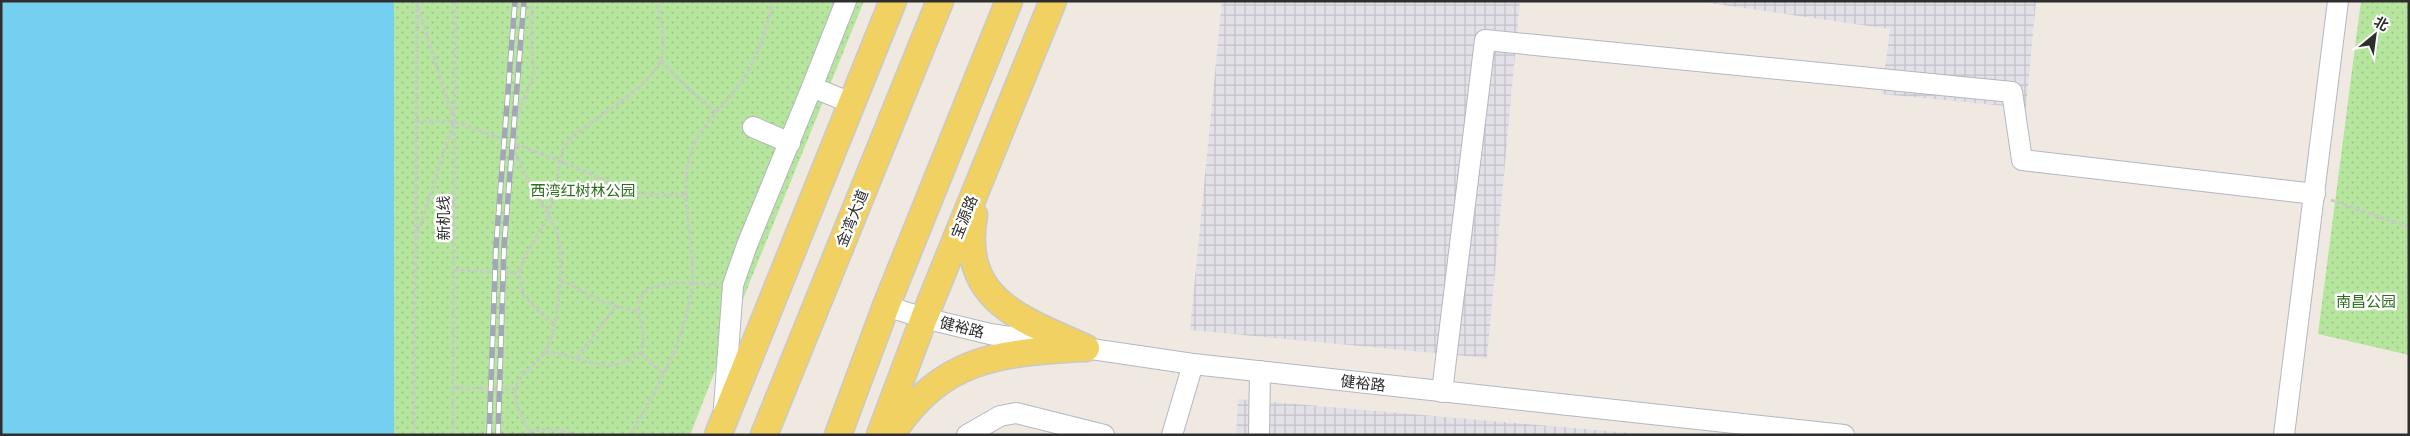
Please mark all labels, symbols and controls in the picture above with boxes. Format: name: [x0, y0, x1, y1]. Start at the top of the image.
north arrow: [2350, 10, 2400, 60]
text: 北: [2371, 13, 2391, 34]
park label: 西湾红树林公园: [530, 182, 636, 199]
street label: 金湾大道: [833, 187, 871, 249]
street label: 宝源路: [948, 193, 980, 241]
street label: 新机线: [435, 195, 452, 241]
park label: 南昌公园: [2336, 293, 2396, 310]
street label: 健裕路: [938, 313, 986, 341]
street label: 健裕路: [1340, 372, 1386, 394]

